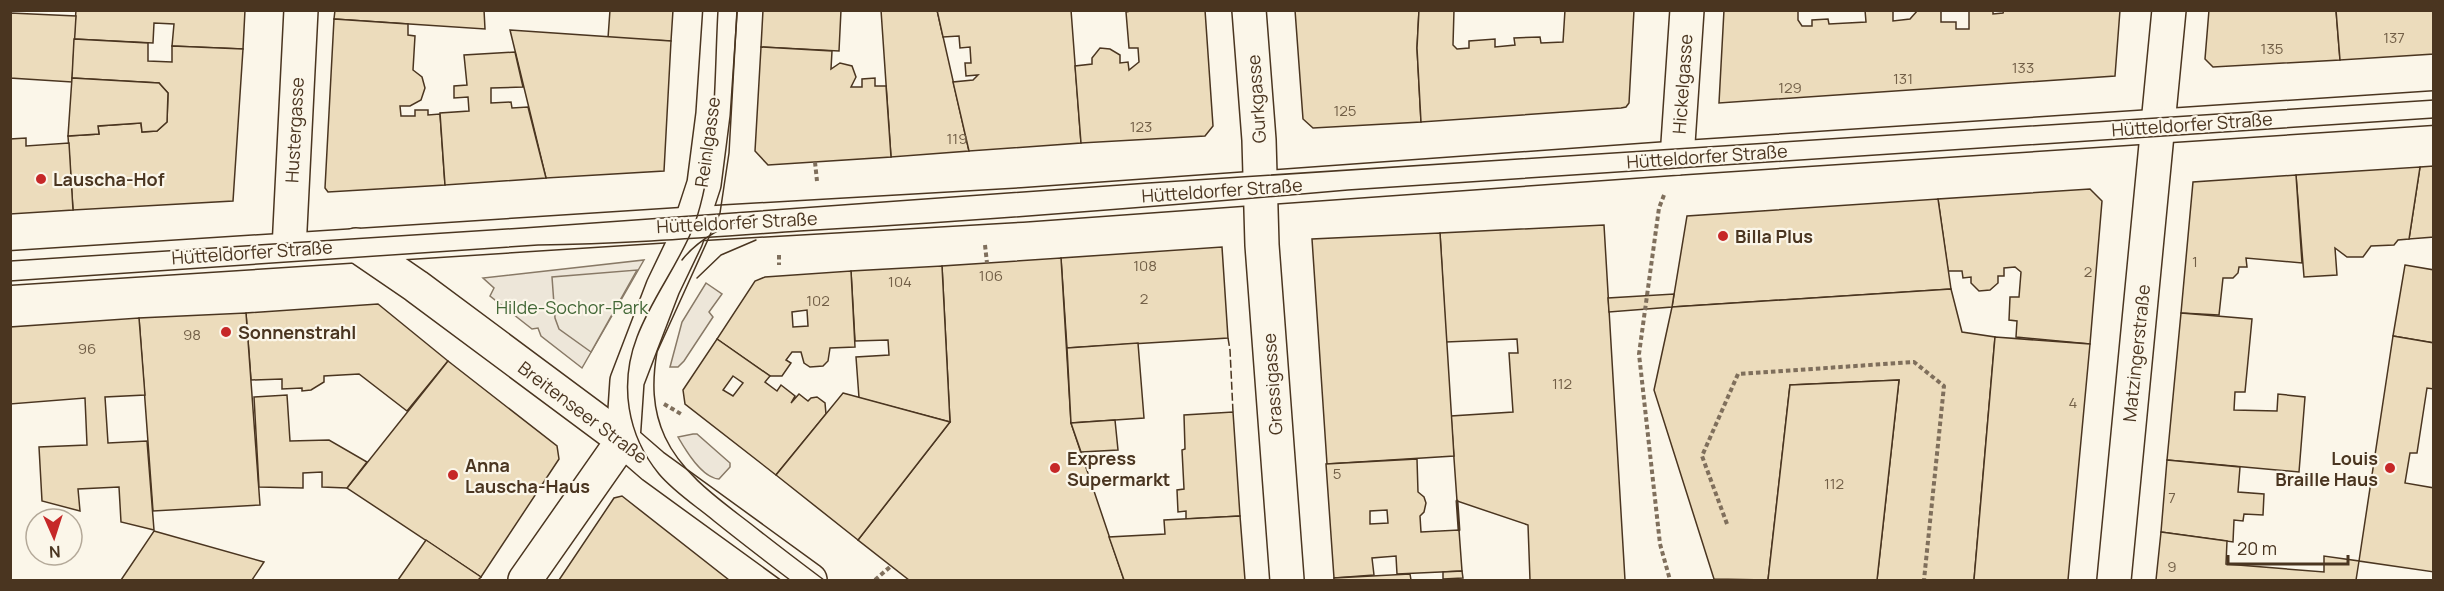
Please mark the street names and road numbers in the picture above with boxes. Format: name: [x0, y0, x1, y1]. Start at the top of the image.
street label: Hickelgasse: [1667, 33, 1697, 135]
street label: Gurkgasse: [1241, 54, 1271, 144]
street label: Hustergasse: [279, 76, 309, 184]
street label: Reinlgasse: [689, 95, 725, 189]
street label: Hütteldorfer Straße: [2111, 106, 2273, 142]
street label: Hütteldorfer Straße: [1626, 138, 1788, 174]
street label: Hütteldorfer Straße: [1141, 172, 1303, 208]
street label: Hütteldorfer Straße: [656, 206, 818, 238]
street label: Hütteldorfer Straße: [171, 234, 333, 270]
street label: Matzingerstraße: [2117, 283, 2155, 423]
street label: Grassigasse: [1256, 332, 1288, 436]
street label: Breitenseer Straße: [513, 355, 653, 469]

